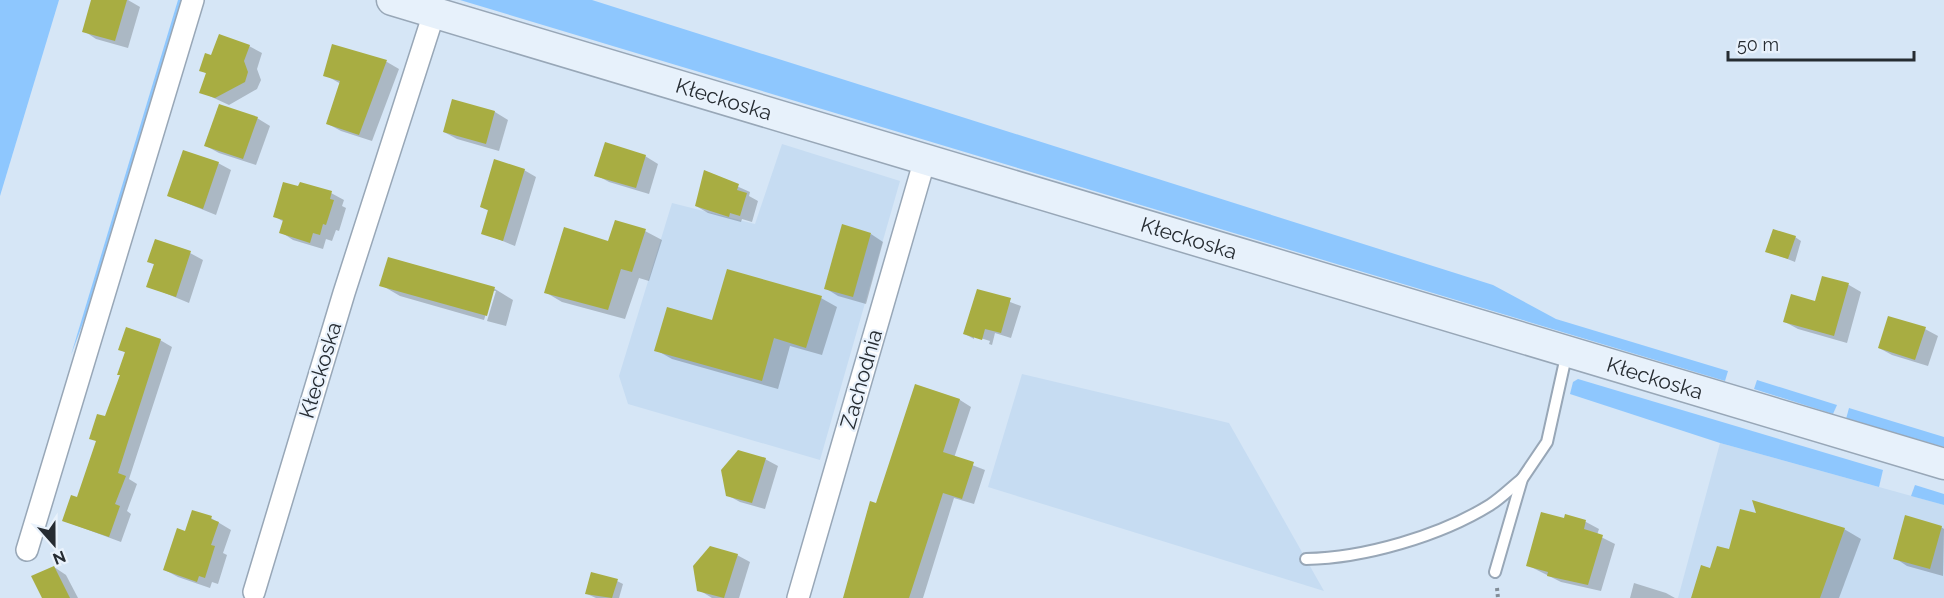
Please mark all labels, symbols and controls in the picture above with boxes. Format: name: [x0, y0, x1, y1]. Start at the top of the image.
scale bar: [1728, 24, 1914, 62]
text: 50 m: [1737, 34, 1779, 55]
street label: Kłeckoska: [673, 73, 775, 125]
street label: Kłeckoska: [1138, 212, 1240, 264]
street label: Kłeckoska: [294, 319, 346, 421]
street label: Zachodnia: [835, 326, 887, 432]
street label: Kłeckoska: [1604, 352, 1706, 404]
north arrow: [24, 514, 84, 574]
text: N: [50, 546, 68, 569]

